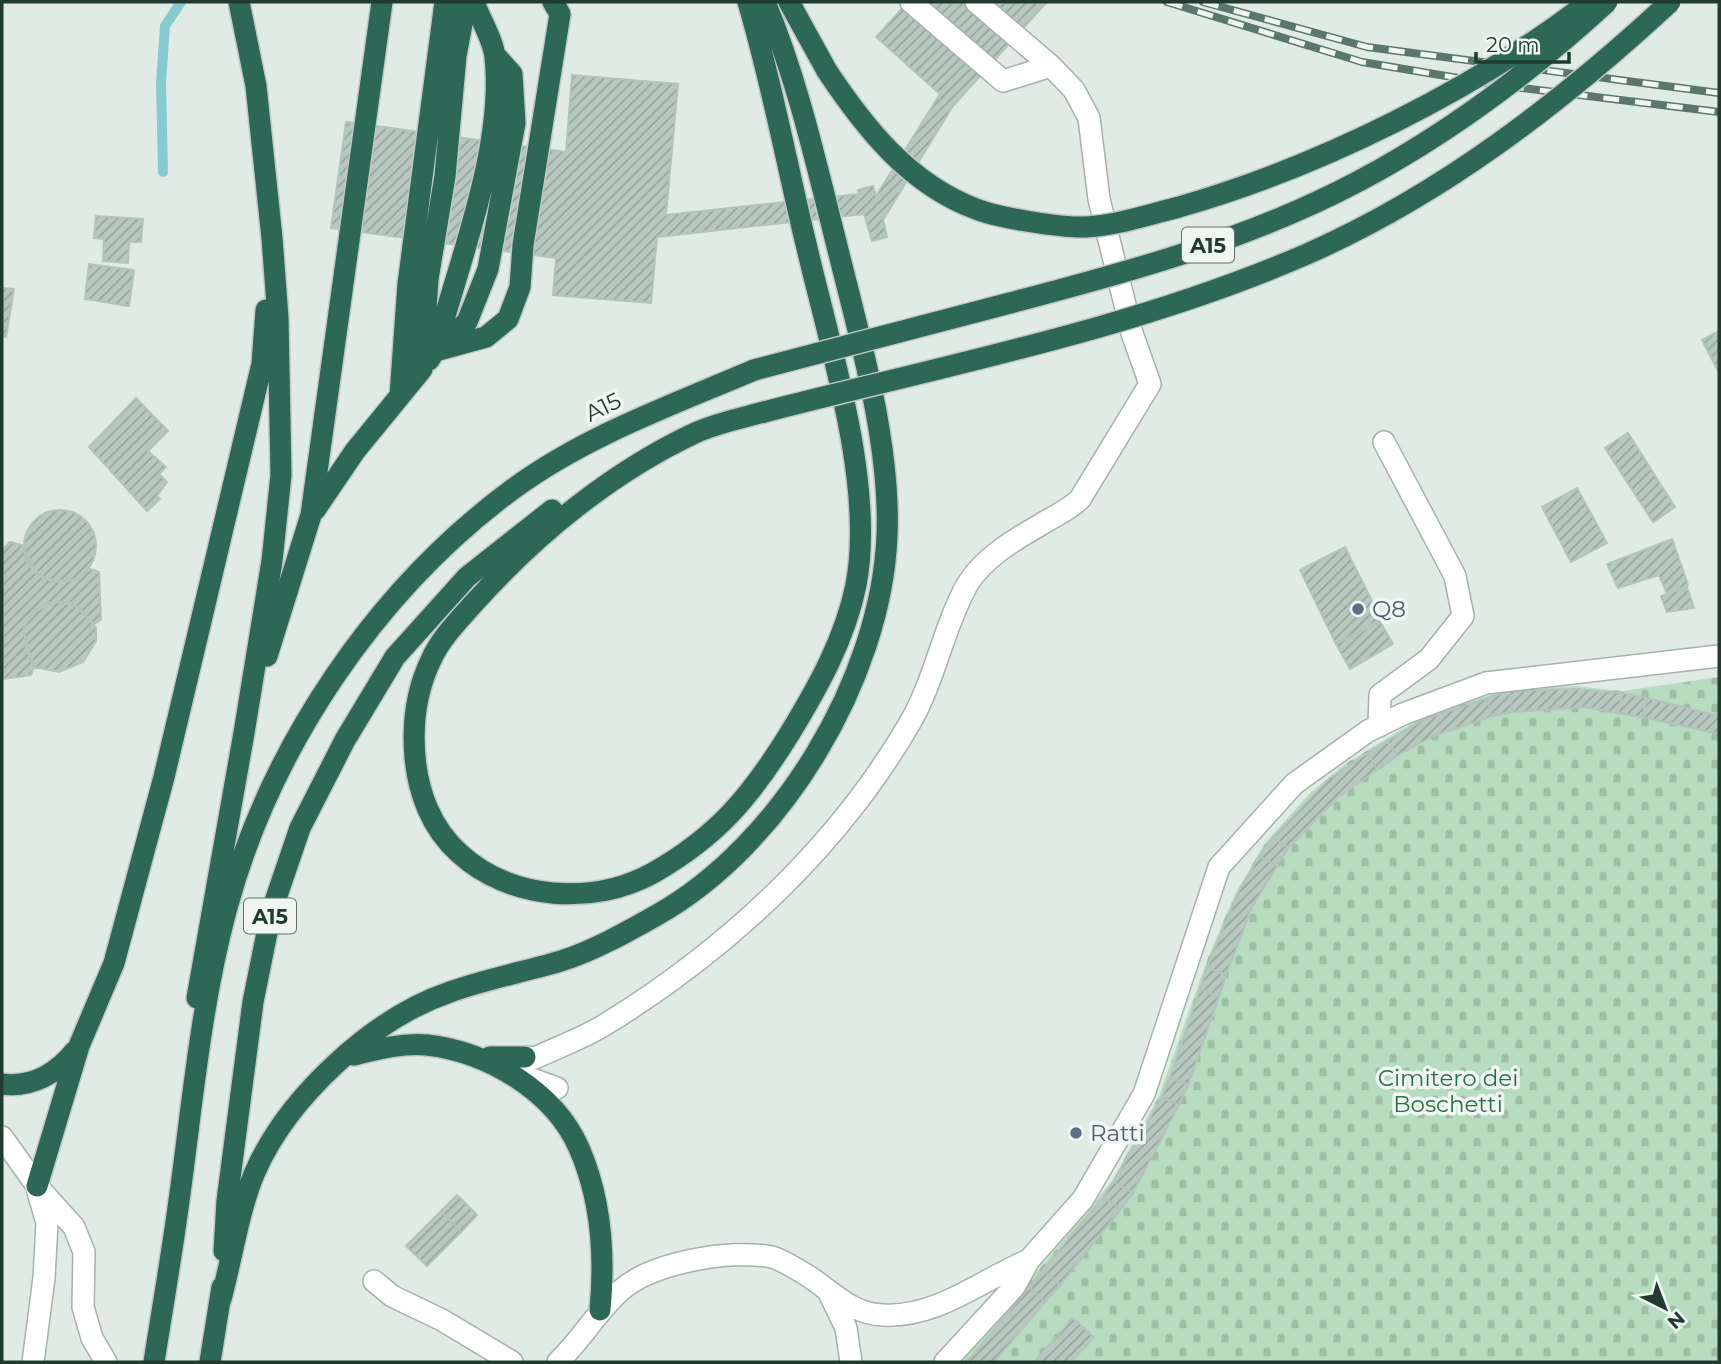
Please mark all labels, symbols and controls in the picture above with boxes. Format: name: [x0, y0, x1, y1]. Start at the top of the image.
scale bar: [1476, 21, 1569, 65]
text: 20 m: [1486, 32, 1540, 57]
road number: A15: [1182, 228, 1234, 262]
street label: A15: [580, 386, 626, 428]
place label: Q8: [1372, 595, 1406, 623]
marker: Q8: [1350, 601, 1366, 617]
road number: A15: [244, 898, 296, 934]
park label: Cimitero dei Boschetti: [1378, 1064, 1518, 1118]
place label: Ratti: [1090, 1119, 1145, 1147]
marker: Ratti: [1068, 1125, 1084, 1141]
north arrow: [1630, 1273, 1700, 1343]
text: N: [1663, 1307, 1689, 1334]

